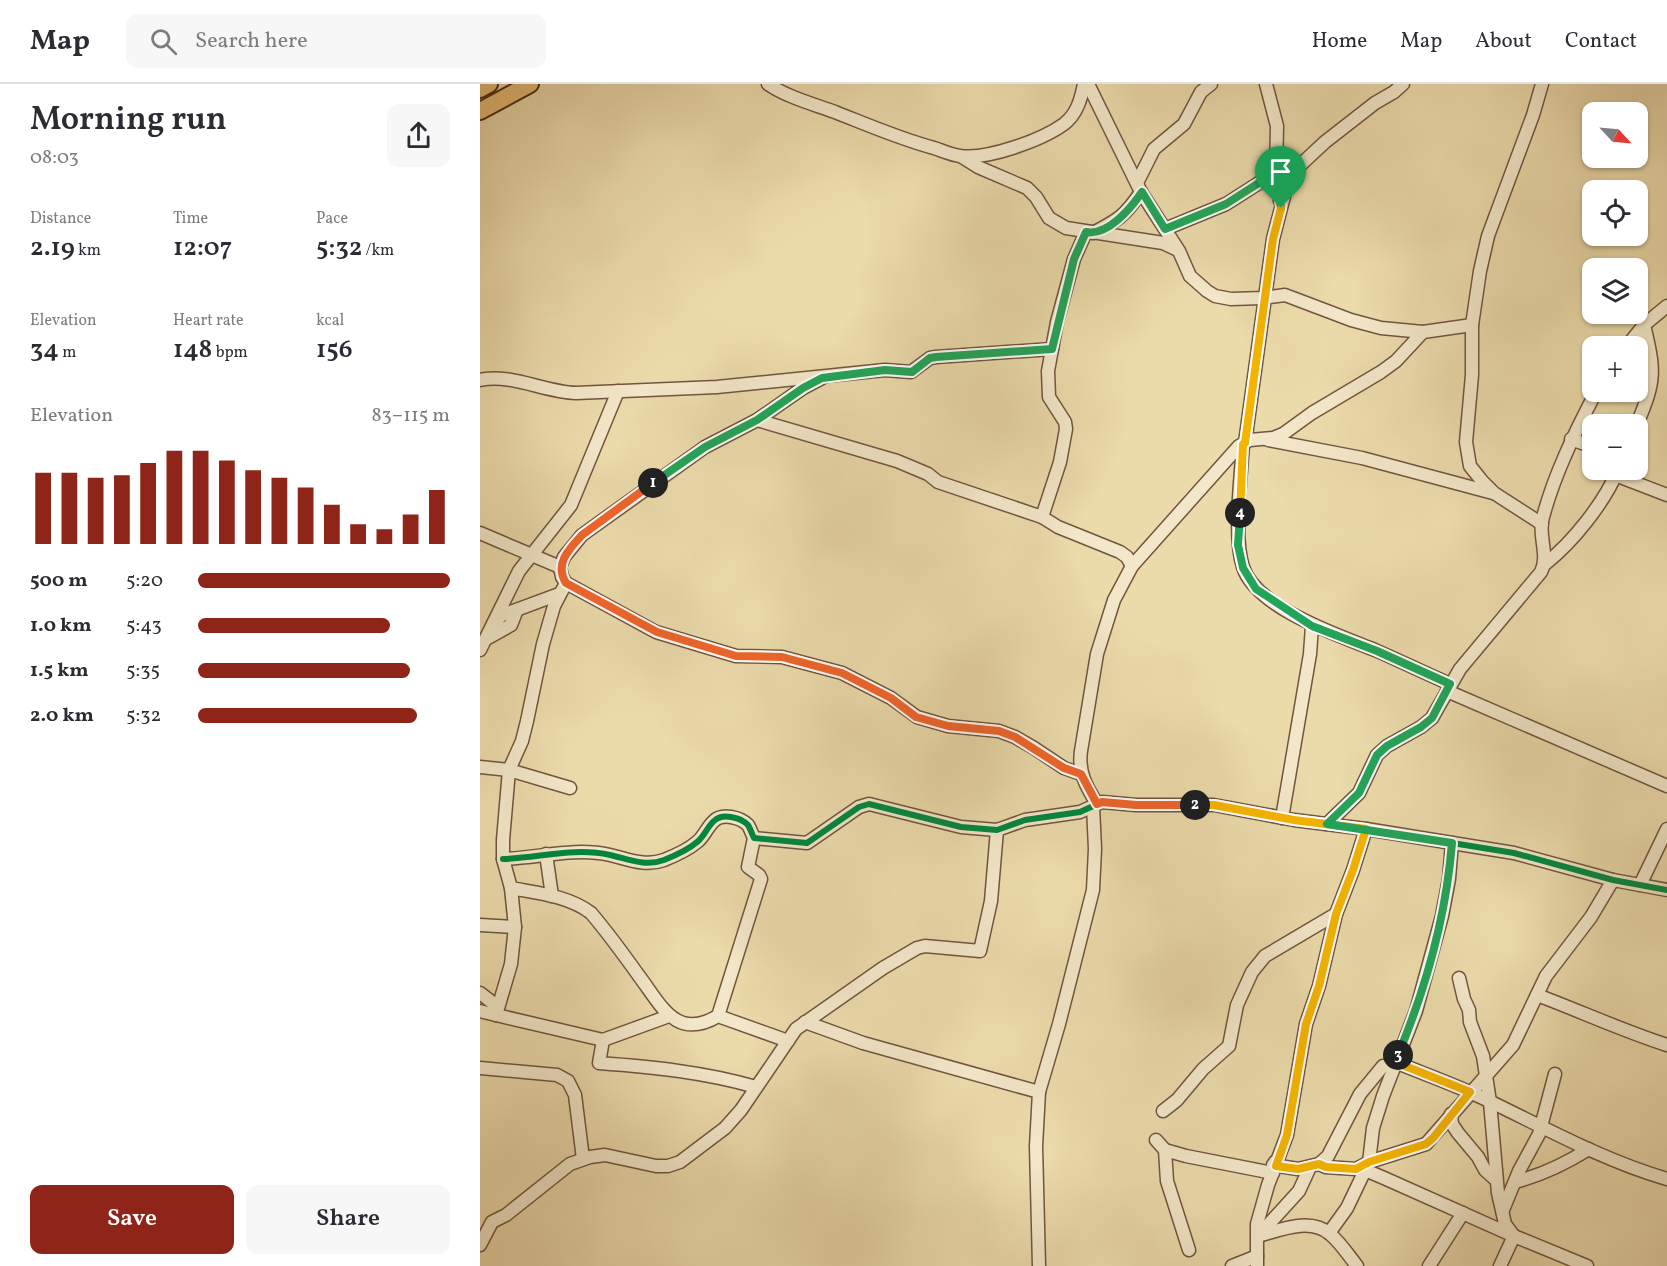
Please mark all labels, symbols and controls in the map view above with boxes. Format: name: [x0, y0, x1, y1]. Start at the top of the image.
search box: [126, 14, 546, 68]
text: Map: [30, 22, 90, 61]
icon: search: [147, 25, 180, 58]
text: Search here: [195, 26, 308, 57]
text: Home: [1312, 27, 1367, 56]
text: Map: [1400, 27, 1442, 56]
text: About: [1475, 27, 1532, 56]
text: Contact: [1565, 27, 1637, 56]
text: Morning run: [30, 98, 227, 144]
north arrow: [1582, 102, 1648, 168]
map controls: [1582, 102, 1648, 480]
button: share: [387, 104, 450, 167]
text: 08:03: [30, 144, 79, 172]
pin: [1255, 146, 1306, 208]
icon: arrive: [1264, 155, 1297, 188]
button: locate: [1582, 180, 1648, 246]
text: Distance: [30, 208, 91, 230]
text: Time: [173, 208, 208, 230]
text: Pace: [316, 208, 348, 230]
text: 2.19: [30, 230, 75, 266]
text: 12:07: [173, 230, 232, 266]
text: 5:32: [316, 230, 362, 266]
text: km: [75, 240, 101, 262]
text: /km: [362, 240, 394, 262]
button: layers: [1582, 258, 1648, 324]
text: Elevation: [30, 310, 97, 332]
text: Heart rate: [173, 310, 244, 332]
text: kcal: [316, 310, 344, 332]
text: 34: [30, 332, 59, 368]
text: 148: [173, 332, 212, 368]
text: 156: [316, 332, 353, 368]
button: +: [1582, 336, 1648, 402]
text: m: [59, 342, 76, 364]
text: bpm: [212, 342, 248, 364]
text: Elevation: [30, 402, 113, 430]
text: 83–115 m: [371, 402, 450, 430]
button: −: [1582, 414, 1648, 480]
pin: 1: [638, 468, 668, 498]
text: 1: [650, 472, 656, 494]
pin: 4: [1225, 498, 1255, 528]
text: 4: [1235, 502, 1245, 524]
text: 500 m: [30, 567, 88, 595]
text: 5:20: [126, 567, 163, 595]
text: 1.0 km: [30, 612, 92, 640]
text: 5:43: [126, 612, 162, 640]
text: 1.5 km: [30, 657, 89, 685]
text: 5:35: [126, 657, 160, 685]
text: 2.0 km: [30, 702, 94, 730]
text: 5:32: [126, 702, 161, 730]
pin: 2: [1180, 790, 1210, 820]
text: 2: [1191, 794, 1199, 816]
pin: 3: [1383, 1040, 1413, 1070]
text: 3: [1394, 1044, 1402, 1066]
button: Save: [30, 1185, 234, 1254]
button: Share: [246, 1185, 450, 1254]

